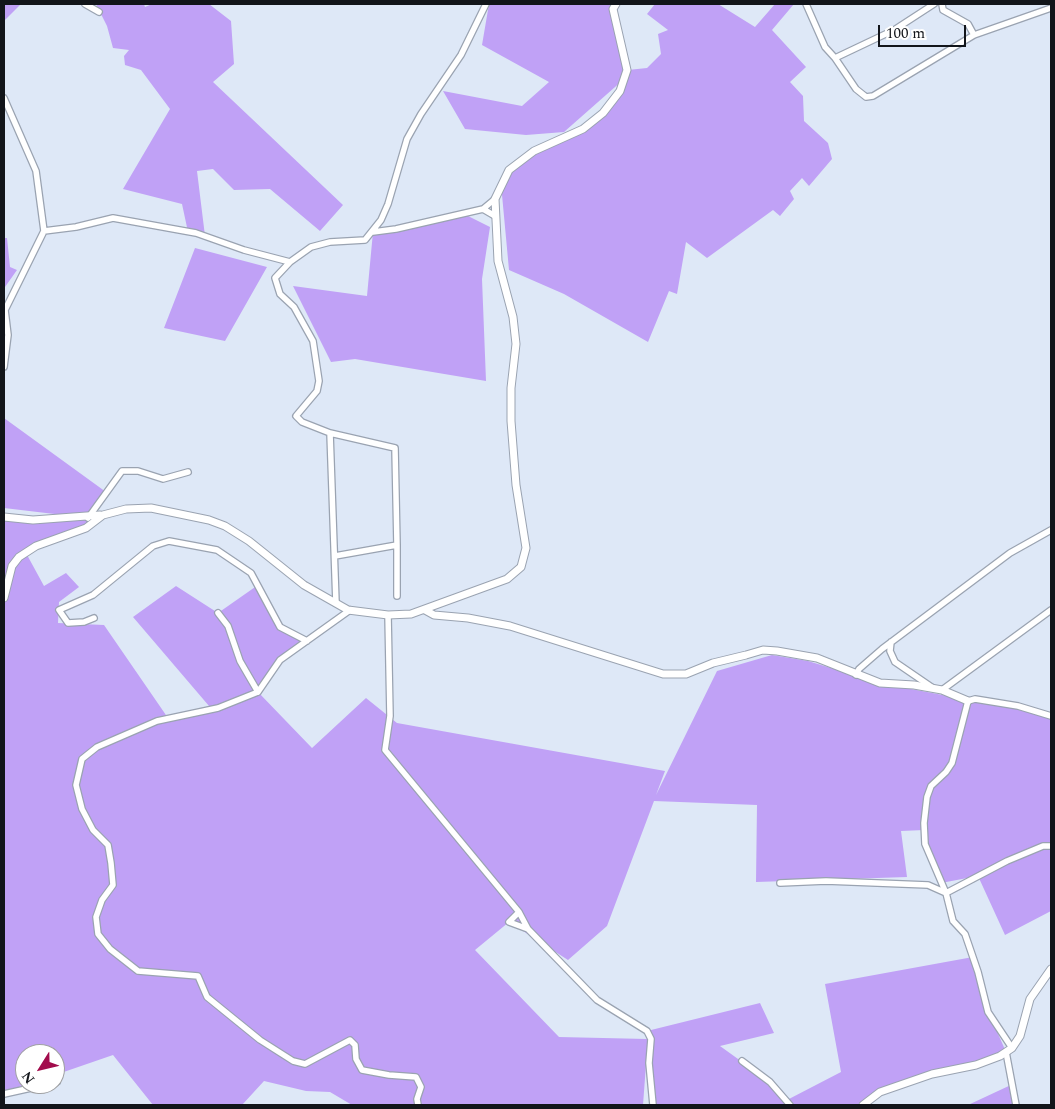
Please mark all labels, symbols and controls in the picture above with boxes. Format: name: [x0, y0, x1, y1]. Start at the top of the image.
scale bar: [880, 15, 968, 47]
text: 100 m: [886, 22, 925, 45]
north arrow: [15, 1044, 65, 1094]
text: N: [16, 1067, 40, 1088]

